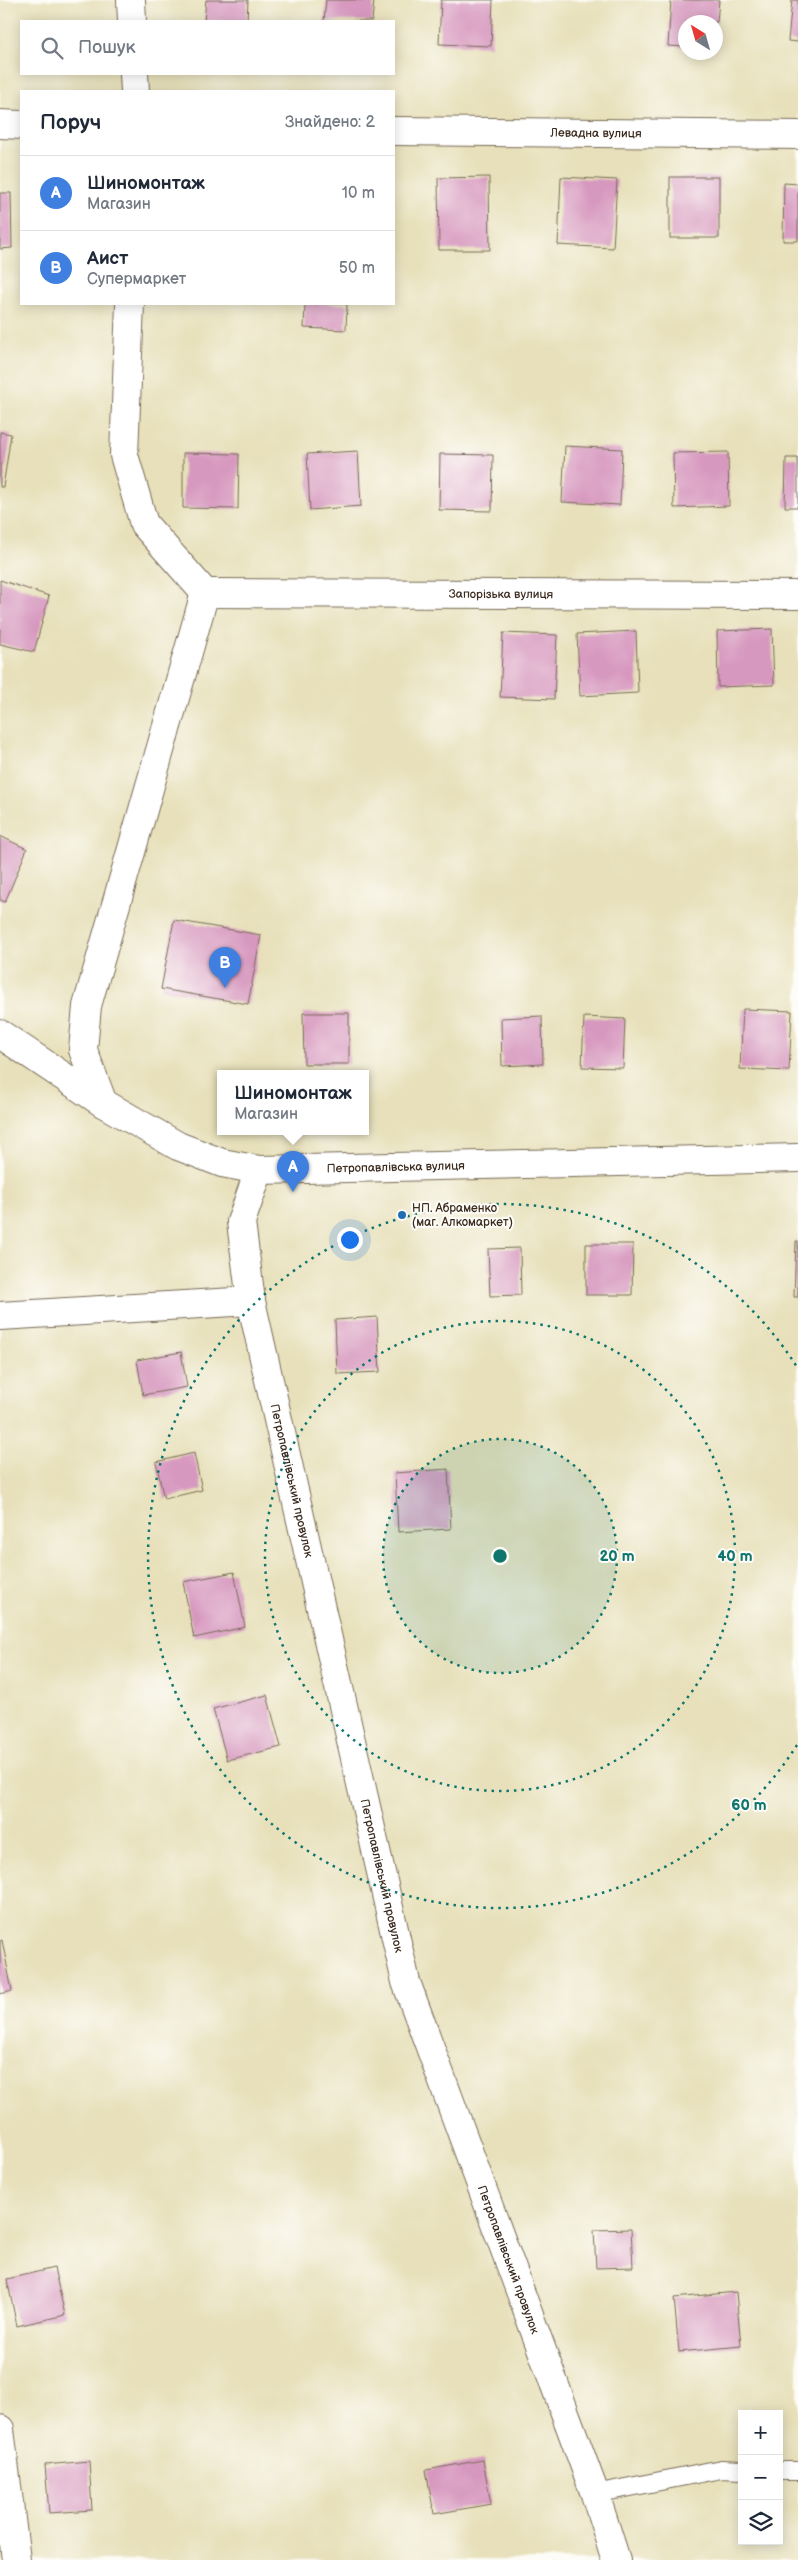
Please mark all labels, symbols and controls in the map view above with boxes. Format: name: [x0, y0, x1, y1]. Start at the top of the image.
north arrow: [678, 15, 723, 60]
search box: [20, 20, 395, 75]
icon: search: [38, 34, 66, 62]
text: Пошук: [78, 36, 136, 59]
text: Поруч: [40, 110, 101, 135]
text: Знайдено: 2: [285, 113, 375, 132]
street label: Левадна вулиця: [549, 125, 642, 141]
text: Шиномонтаж: [87, 172, 205, 195]
text: A: [51, 184, 61, 203]
text: 10 m: [342, 184, 375, 203]
text: Магазин: [87, 195, 151, 214]
text: Аист: [87, 247, 128, 270]
text: B: [50, 259, 62, 278]
text: 50 m: [339, 259, 375, 278]
text: Супермаркет: [87, 270, 186, 289]
street label: Запорізька вулиця: [449, 586, 554, 602]
pin: B: [209, 947, 241, 988]
popup: [217, 1070, 369, 1135]
text: Шиномонтаж: [234, 1082, 352, 1105]
text: Магазин: [234, 1105, 298, 1124]
pin: A: [277, 1151, 309, 1192]
street label: Петропавлівська вулиця: [326, 1158, 465, 1176]
place label: НП. Абраменко (маг. Алкомаркет): [412, 1201, 513, 1230]
marker: НП. Абраменко (маг. Алкомаркет): [396, 1209, 408, 1221]
your location: [337, 1227, 363, 1253]
street label: Петропавлівський провулок: [267, 1402, 317, 1560]
centre of rings: [491, 1547, 509, 1565]
text: 20 m: [600, 1547, 635, 1566]
text: 40 m: [717, 1547, 753, 1566]
text: 60 m: [731, 1796, 767, 1815]
street label: Петропавлівський провулок: [357, 1797, 407, 1954]
street label: Петропавлівський провулок: [474, 2183, 543, 2336]
map controls: [738, 2410, 783, 2545]
button: +: [738, 2410, 783, 2455]
button: −: [738, 2455, 783, 2500]
button: layers: [738, 2500, 783, 2545]

